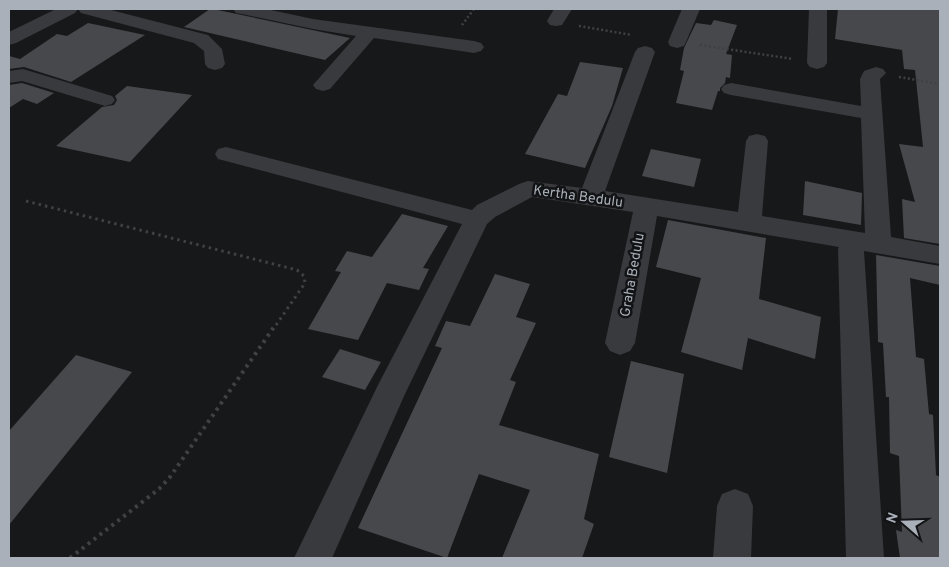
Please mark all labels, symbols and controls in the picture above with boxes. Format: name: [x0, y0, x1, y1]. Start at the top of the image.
street label: Kertha Bedulu: [532, 182, 624, 212]
street label: Graha Bedulu: [617, 232, 649, 318]
north arrow: [879, 497, 929, 547]
text: N: [883, 510, 903, 526]

